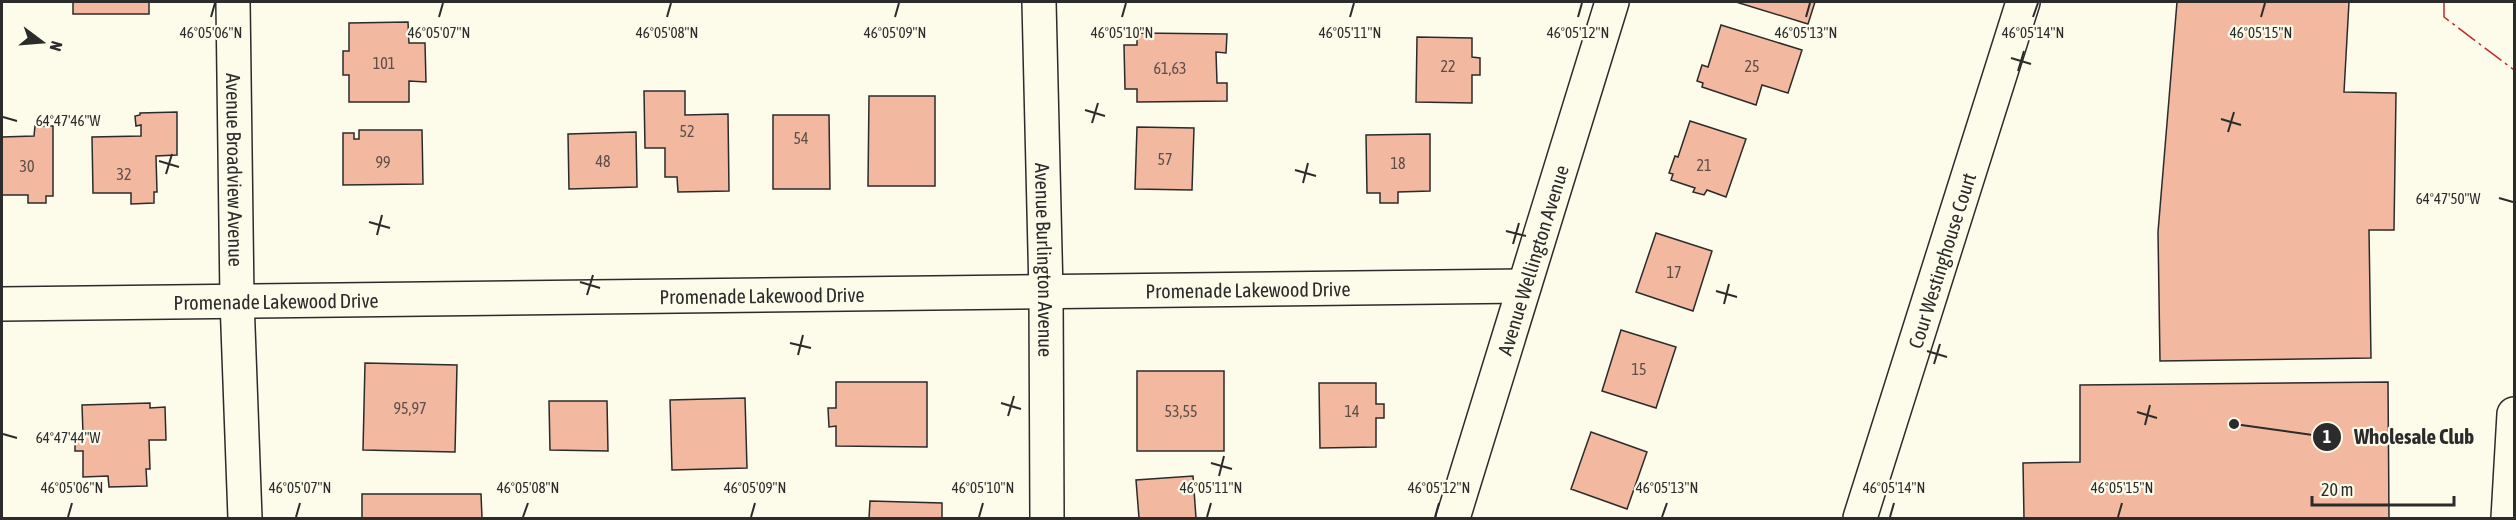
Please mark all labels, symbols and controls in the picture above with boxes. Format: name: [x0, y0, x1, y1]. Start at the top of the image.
north arrow: [12, 12, 72, 72]
text: 46°05'06"N: [180, 24, 242, 41]
text: 46°05'07"N: [408, 24, 470, 41]
text: 46°05'08"N: [636, 24, 698, 41]
text: 46°05'09"N: [864, 24, 926, 41]
text: 46°05'10"N: [1091, 24, 1153, 41]
text: 46°05'11"N: [1319, 24, 1381, 41]
text: 46°05'12"N: [1547, 24, 1609, 41]
text: 46°05'13"N: [1775, 24, 1837, 41]
text: 46°05'14"N: [2002, 24, 2064, 41]
text: 46°05'15"N: [2230, 24, 2292, 41]
text: N: [46, 39, 66, 53]
house number: 101: [373, 54, 395, 72]
house number: 22: [1440, 57, 1456, 75]
house number: 25: [1744, 57, 1760, 75]
house number: 61,63: [1154, 59, 1186, 77]
street label: Avenue Broadview Avenue: [222, 73, 248, 267]
text: 64°47'46"W: [36, 112, 100, 129]
house number: 52: [679, 122, 695, 140]
house number: 54: [793, 129, 809, 147]
house number: 57: [1157, 150, 1173, 168]
house number: 48: [595, 152, 611, 170]
house number: 99: [375, 153, 391, 171]
house number: 18: [1390, 154, 1406, 172]
house number: 21: [1696, 156, 1712, 174]
house number: 30: [19, 157, 35, 175]
street label: Avenue Wellington Avenue: [1492, 162, 1573, 358]
street label: Avenue Burlington Avenue: [1031, 163, 1058, 357]
house number: 32: [116, 165, 132, 183]
street label: Cour Westinghouse Court: [1903, 170, 1980, 351]
text: 64°47'50"W: [2416, 190, 2480, 207]
house number: 17: [1666, 263, 1682, 281]
street label: Promenade Lakewood Drive: [1145, 277, 1351, 302]
street label: Promenade Lakewood Drive: [659, 282, 865, 308]
street label: Promenade Lakewood Drive: [173, 288, 379, 313]
house number: 15: [1631, 360, 1647, 378]
house number: 95,97: [394, 399, 426, 417]
house number: 53,55: [1165, 402, 1197, 420]
house number: 14: [1344, 402, 1360, 420]
callout: Wholesale Club: [2312, 418, 2486, 457]
text: Wholesale Club: [2353, 424, 2474, 448]
text: 1: [2323, 426, 2331, 447]
text: 64°47'44"W: [36, 429, 100, 446]
scale bar: [2312, 469, 2454, 507]
text: 46°05'06"N: [41, 479, 103, 496]
text: 46°05'07"N: [269, 479, 331, 496]
text: 46°05'08"N: [497, 479, 559, 496]
text: 46°05'09"N: [724, 479, 786, 496]
text: 46°05'10"N: [952, 479, 1014, 496]
text: 46°05'11"N: [1180, 479, 1242, 496]
text: 46°05'12"N: [1408, 479, 1470, 496]
text: 46°05'13"N: [1636, 479, 1698, 496]
text: 46°05'14"N: [1863, 479, 1925, 496]
text: 46°05'15"N: [2091, 479, 2153, 496]
text: 20 m: [2321, 479, 2353, 500]

